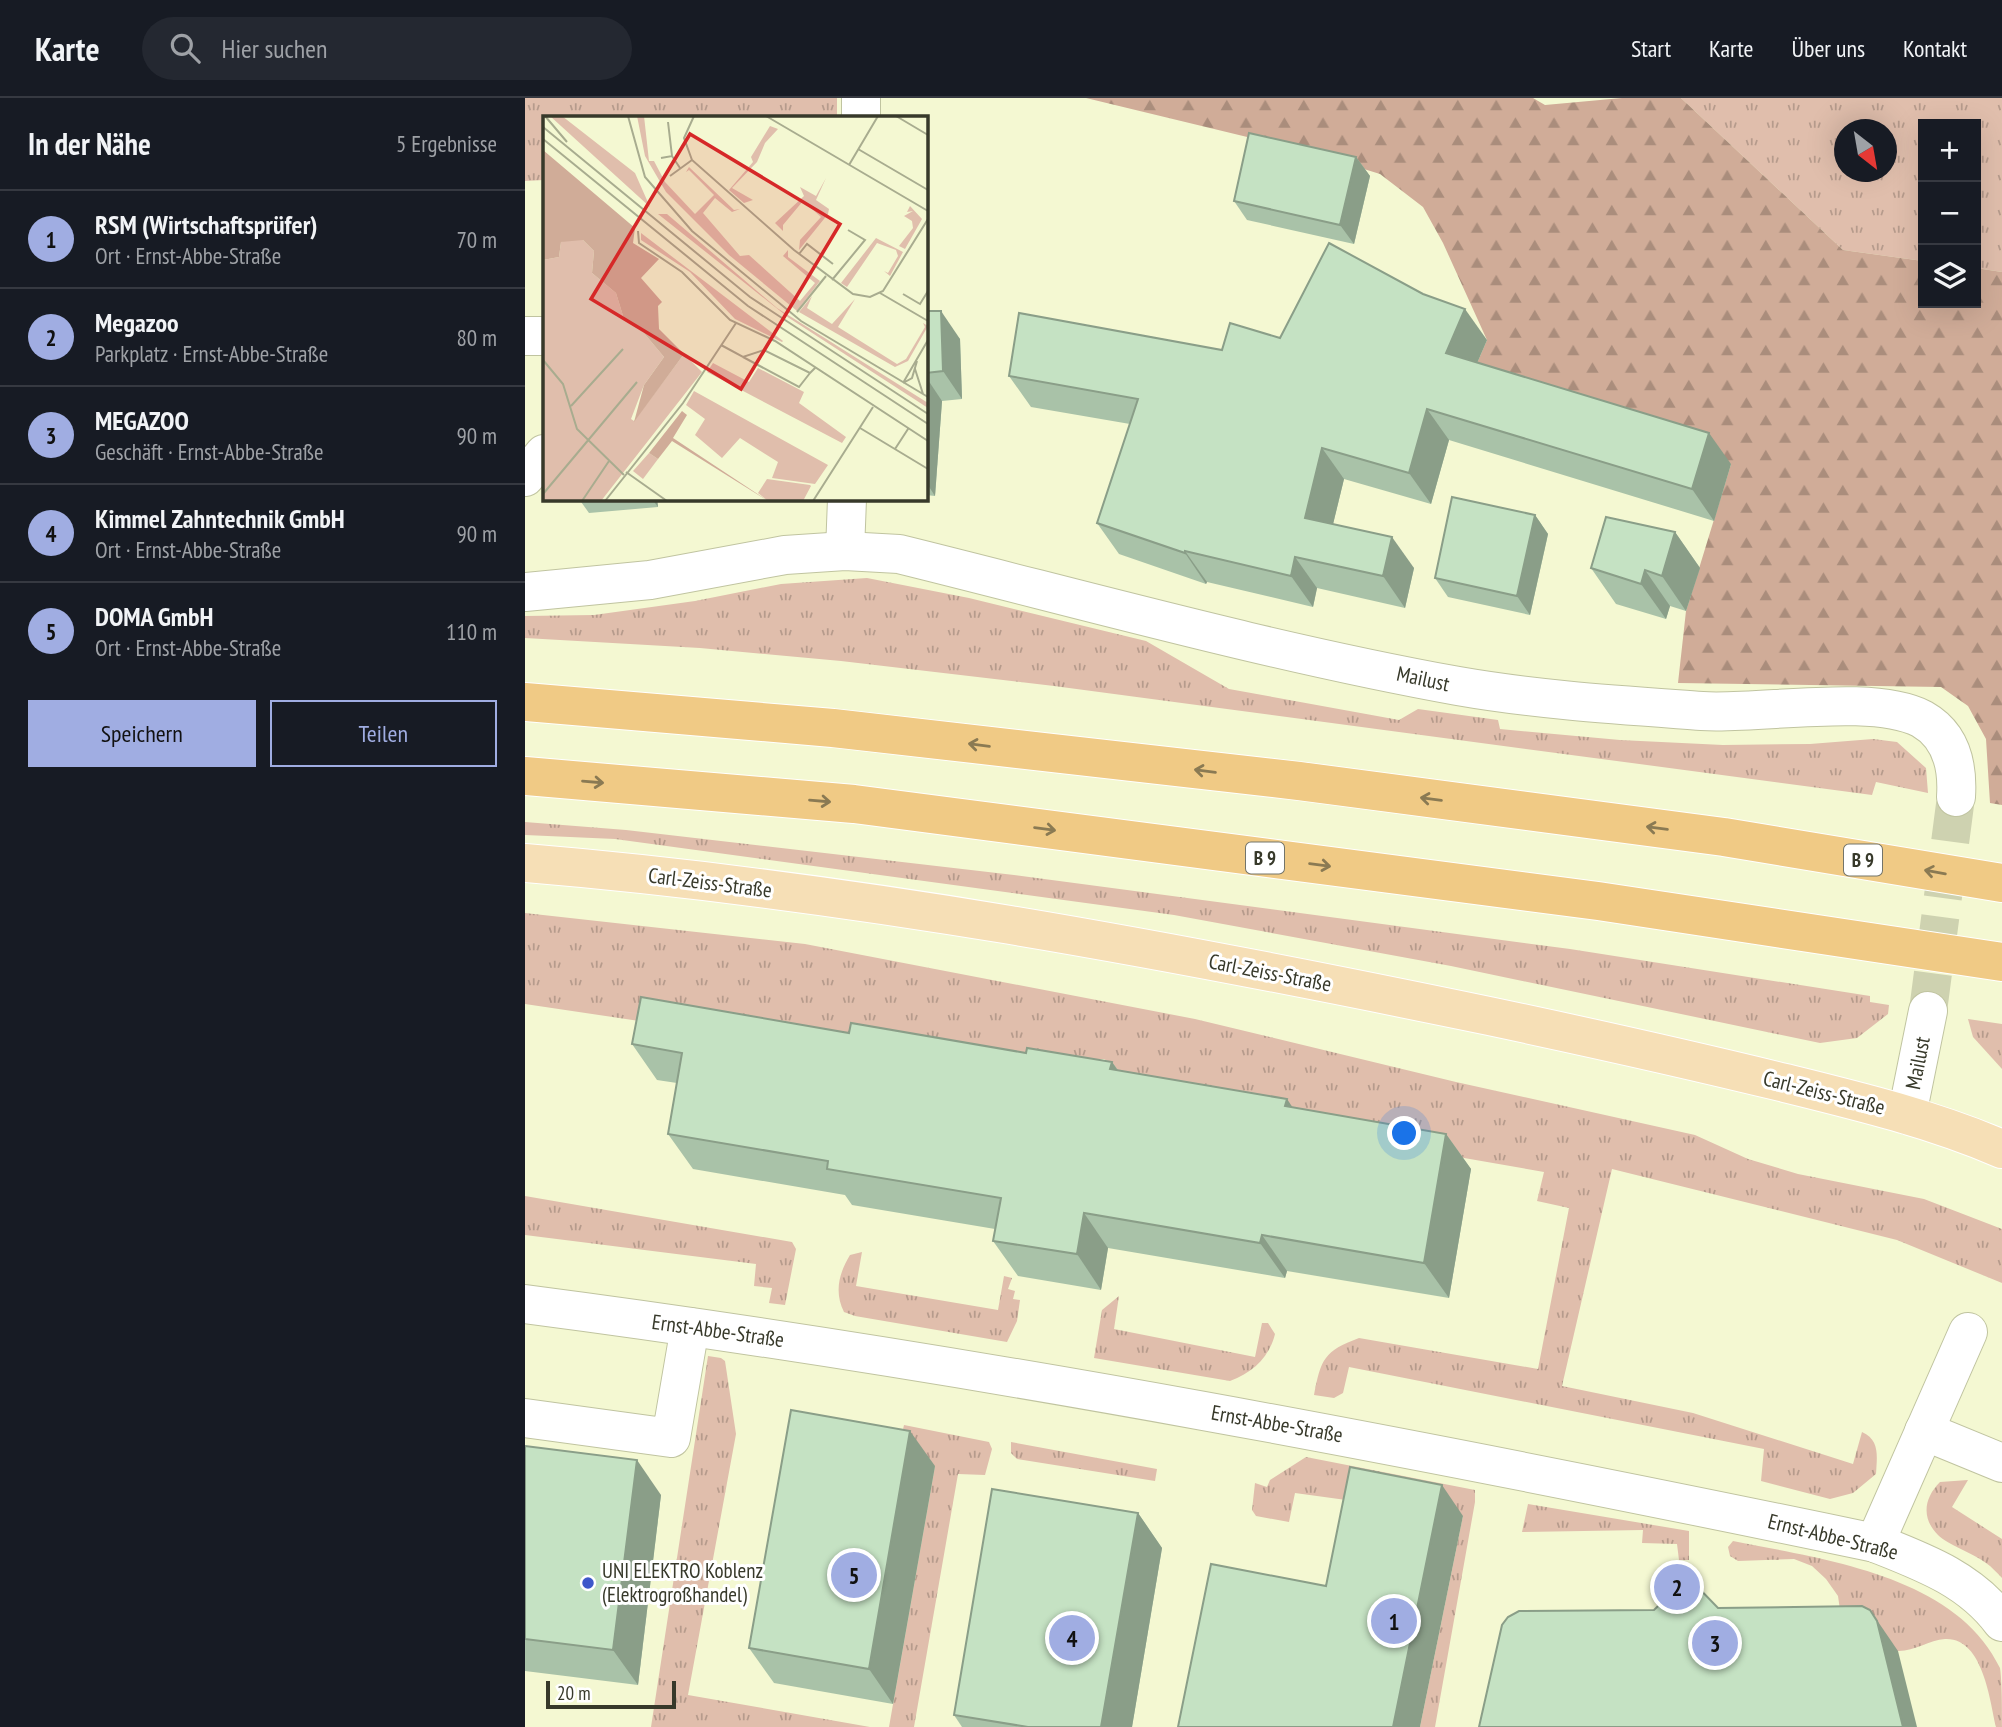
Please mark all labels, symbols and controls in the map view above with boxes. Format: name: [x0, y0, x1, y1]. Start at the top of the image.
search box: [142, 17, 632, 80]
text: Karte: [35, 27, 100, 70]
icon: search: [166, 29, 204, 67]
text: Hier suchen: [222, 32, 327, 65]
text: Start: [1631, 33, 1671, 64]
text: Karte: [1709, 33, 1754, 64]
text: Über uns: [1792, 33, 1865, 64]
text: Kontakt: [1903, 33, 1967, 64]
inset map: [543, 116, 927, 500]
north arrow: [1834, 119, 1897, 182]
map controls: [1918, 119, 1981, 308]
button: +: [1918, 119, 1981, 182]
text: In der Nähe: [28, 124, 151, 163]
text: 5 Ergebnisse: [396, 129, 497, 158]
button: −: [1918, 182, 1981, 245]
text: RSM (Wirtschaftsprüfer): [95, 208, 317, 241]
text: 1: [46, 225, 57, 254]
text: 70 m: [456, 225, 497, 254]
text: Ort · Ernst-Abbe-Straße: [95, 241, 281, 270]
button: layers: [1918, 245, 1981, 308]
text: Megazoo: [95, 306, 179, 339]
text: 2: [46, 323, 57, 352]
text: 80 m: [456, 323, 497, 352]
text: Parkplatz · Ernst-Abbe-Straße: [95, 339, 328, 368]
text: MEGAZOO: [95, 404, 189, 437]
text: 3: [46, 421, 57, 450]
text: 90 m: [456, 421, 497, 450]
text: Geschäft · Ernst-Abbe-Straße: [95, 437, 324, 466]
text: Kimmel Zahntechnik GmbH: [95, 502, 345, 535]
text: 4: [46, 519, 57, 548]
text: 90 m: [456, 519, 497, 548]
text: Ort · Ernst-Abbe-Straße: [95, 535, 281, 564]
text: DOMA GmbH: [95, 600, 213, 633]
text: 5: [46, 617, 57, 646]
text: 110 m: [446, 617, 497, 646]
text: Ort · Ernst-Abbe-Straße: [95, 633, 281, 662]
street label: Mailust: [1394, 660, 1452, 697]
button: Speichern: [28, 700, 256, 767]
button: Teilen: [270, 700, 497, 767]
one-way arrow: [968, 738, 991, 751]
one-way arrow: [1194, 764, 1217, 777]
one-way arrow: [581, 776, 604, 789]
one-way arrow: [1420, 792, 1443, 805]
one-way arrow: [808, 795, 831, 808]
one-way arrow: [1646, 821, 1669, 834]
one-way arrow: [1034, 822, 1056, 835]
road number: B 9: [1246, 842, 1284, 874]
road number: B 9: [1844, 845, 1882, 876]
one-way arrow: [1308, 858, 1330, 871]
street label: Carl-Zeiss-Straße: [647, 862, 773, 903]
one-way arrow: [1924, 865, 1947, 878]
street label: Carl-Zeiss-Straße: [1207, 947, 1334, 998]
street label: Mailust: [1899, 1034, 1936, 1092]
street label: Carl-Zeiss-Straße: [1761, 1064, 1888, 1121]
your location: [1387, 1116, 1421, 1150]
street label: Ernst-Abbe-Straße: [650, 1308, 786, 1353]
street label: Ernst-Abbe-Straße: [1209, 1399, 1345, 1448]
street label: Ernst-Abbe-Straße: [1765, 1507, 1901, 1566]
pin: 5: [831, 1549, 877, 1601]
place label: UNI ELEKTRO Koblenz (Elektrogroßhandel): [602, 1557, 763, 1608]
pin: 2: [1654, 1561, 1700, 1613]
marker: UNI ELEKTRO Koblenz (Elektrogroßhandel): [580, 1575, 596, 1591]
pin: 1: [1371, 1595, 1417, 1647]
pin: 4: [1049, 1612, 1095, 1664]
pin: 3: [1692, 1617, 1738, 1669]
scale bar: [546, 1678, 675, 1710]
text: 20 m: [557, 1681, 591, 1705]

